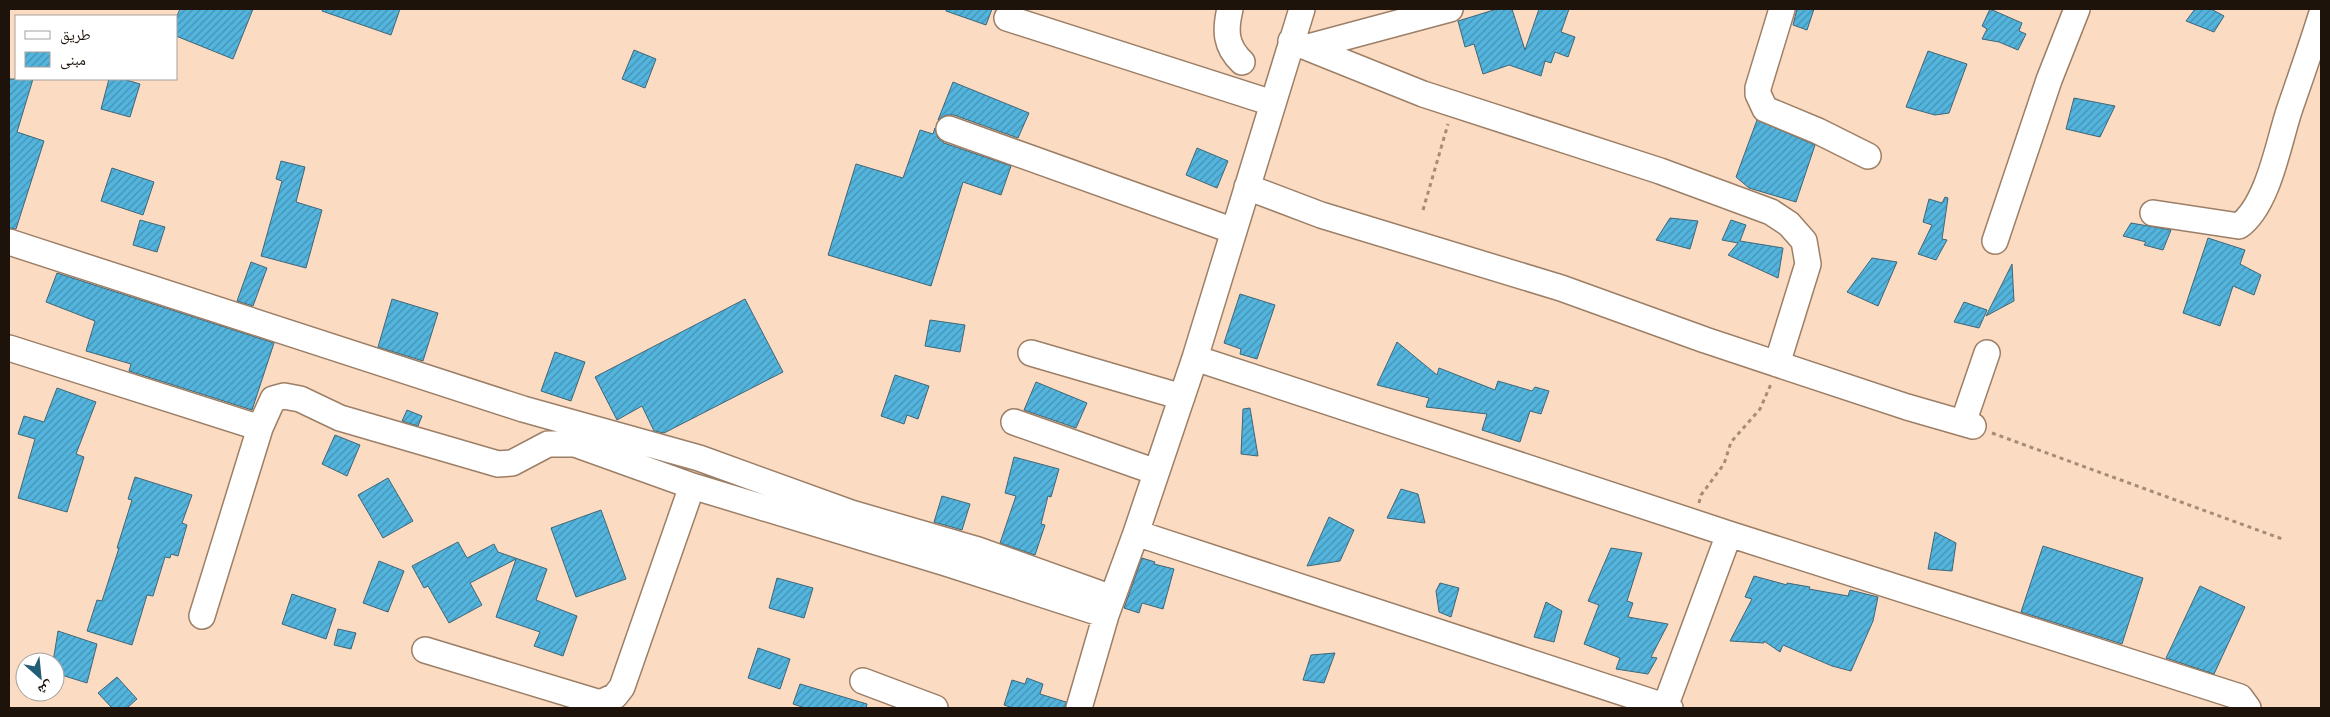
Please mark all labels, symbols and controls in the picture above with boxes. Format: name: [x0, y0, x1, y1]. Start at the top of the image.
legend: [15, 15, 178, 80]
text: طريق: [60, 26, 91, 45]
text: مبنى: [60, 51, 86, 70]
north arrow: [15, 652, 65, 702]
text: ش: [35, 677, 56, 699]

